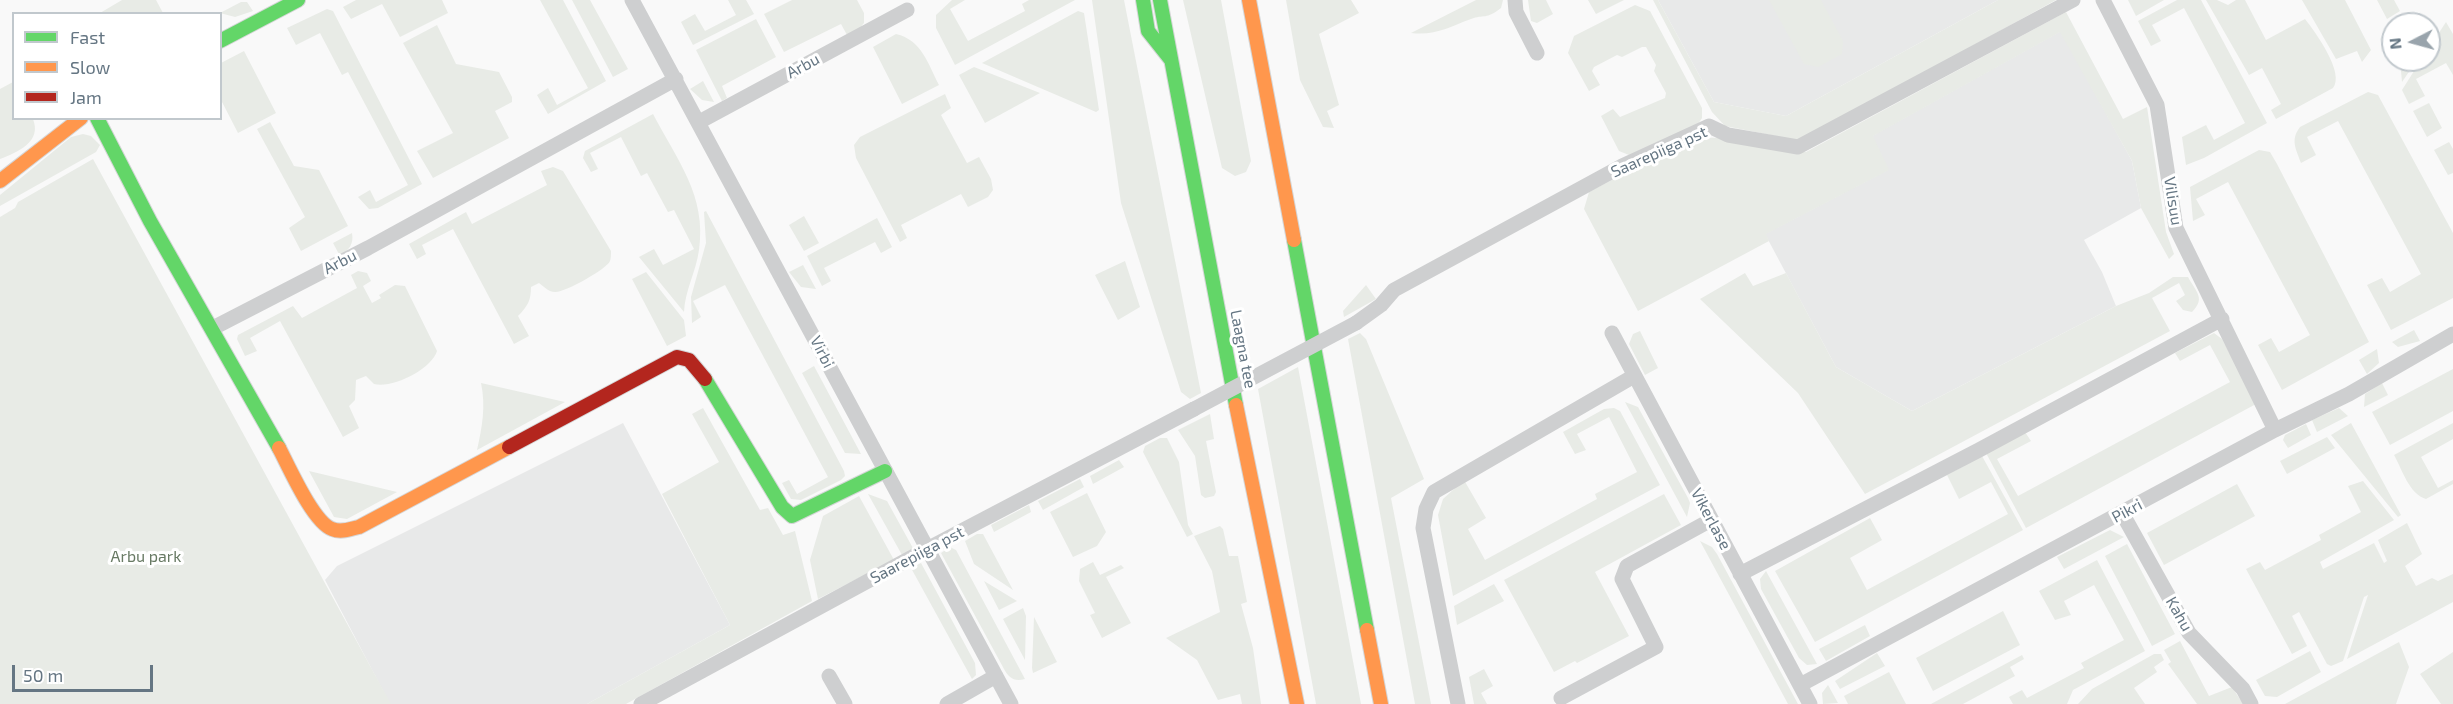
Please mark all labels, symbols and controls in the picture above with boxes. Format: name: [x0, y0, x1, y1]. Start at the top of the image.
legend: [12, 12, 222, 120]
north arrow: [2381, 12, 2441, 72]
text: Fast: [70, 26, 105, 48]
text: N: [2385, 37, 2405, 50]
street label: Arbu: [783, 49, 823, 83]
text: Slow: [70, 56, 110, 78]
text: Jam: [70, 86, 102, 108]
street label: Saarepiiga pst: [1608, 122, 1710, 182]
street label: Vilisuu: [2160, 175, 2186, 227]
street label: Arbu: [320, 246, 360, 278]
street label: Laagna tee: [1226, 308, 1260, 390]
street label: Virbi: [806, 333, 838, 371]
street label: Vikerlase: [1687, 485, 1735, 553]
street label: Pikri: [2108, 495, 2146, 527]
street label: Saarepiiga pst: [867, 522, 967, 588]
park label: Arbu park: [111, 547, 181, 567]
street label: Kahu: [2162, 593, 2196, 635]
scale bar: [15, 653, 156, 691]
text: 50 m: [23, 664, 63, 686]

